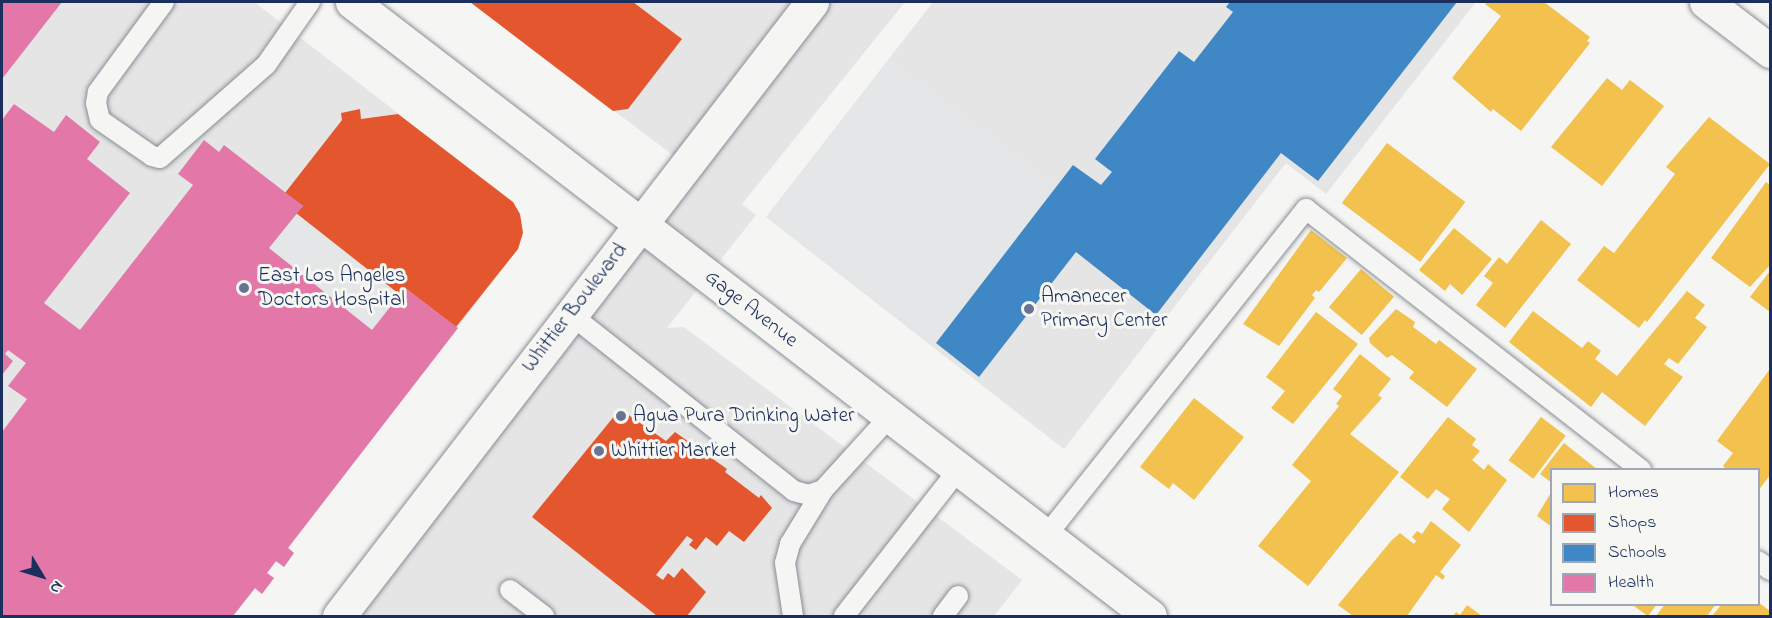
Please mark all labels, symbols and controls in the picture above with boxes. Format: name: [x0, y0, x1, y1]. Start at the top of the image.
street label: Whittier Boulevard: [517, 238, 633, 378]
place label: East Los Angeles Doctors Hospital: [258, 263, 405, 313]
street label: Gage Avenue: [699, 265, 803, 353]
marker: East Los Angeles Doctors Hospital: [235, 279, 253, 297]
place label: Amanecer Primary Center: [1041, 284, 1168, 334]
marker: Amanecer Primary Center: [1022, 302, 1036, 316]
place label: Agua Pura Drinking Water: [633, 403, 855, 429]
marker: Agua Pura Drinking Water: [614, 409, 628, 423]
place label: Whittier Market: [611, 438, 736, 464]
marker: Whittier Market: [592, 444, 606, 458]
legend: [1550, 468, 1760, 606]
text: Homes: [1608, 480, 1659, 506]
text: Shops: [1608, 510, 1656, 536]
text: Schools: [1608, 540, 1666, 566]
north arrow: [12, 546, 72, 606]
text: Health: [1608, 570, 1654, 596]
text: N: [43, 575, 69, 599]

